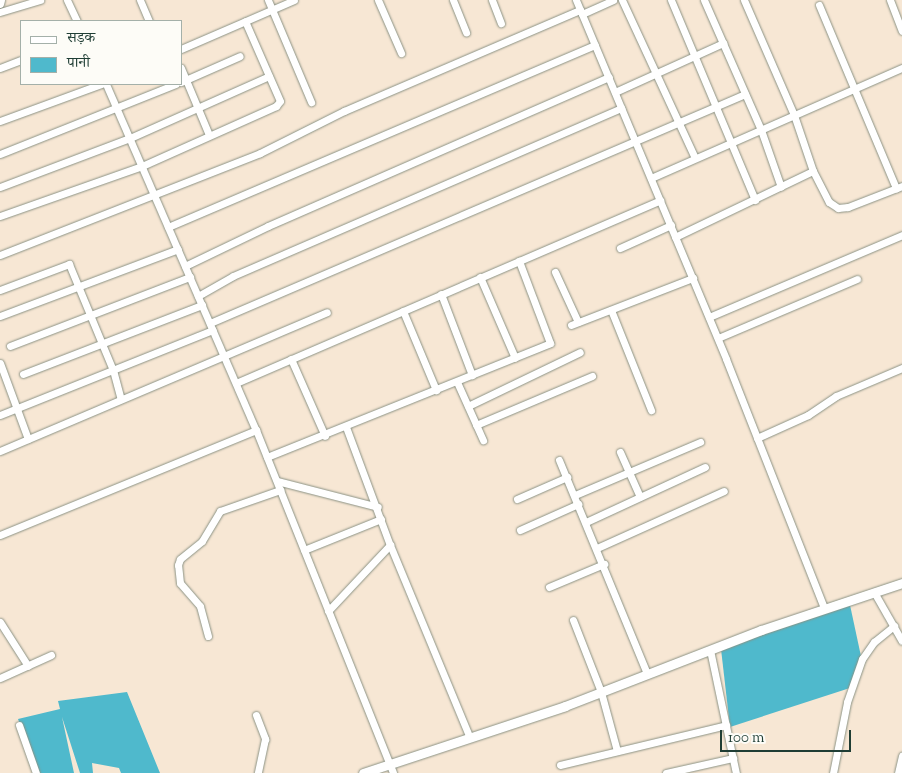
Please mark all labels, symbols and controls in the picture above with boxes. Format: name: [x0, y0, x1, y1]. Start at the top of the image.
legend: [20, 20, 182, 85]
text: सड़क: [67, 28, 95, 49]
text: पानी: [67, 53, 90, 74]
scale bar: [722, 720, 853, 752]
text: 100 m: [728, 728, 764, 749]

